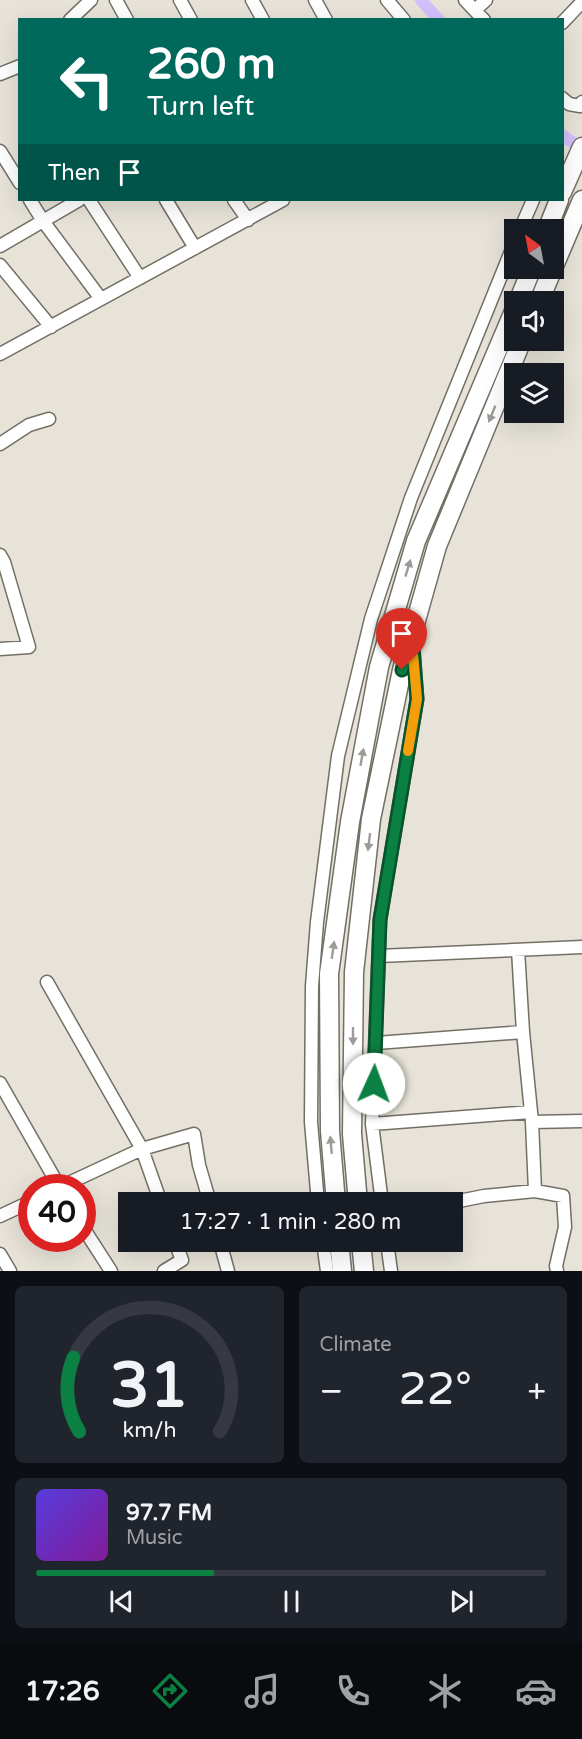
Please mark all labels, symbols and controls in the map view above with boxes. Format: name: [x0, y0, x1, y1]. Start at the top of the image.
text: 260 m: [147, 39, 276, 90]
icon: left: [48, 42, 126, 120]
text: Turn left: [147, 90, 254, 123]
icon: arrive: [113, 156, 146, 189]
text: Then: [48, 160, 101, 186]
north arrow: [504, 219, 564, 279]
map controls: [504, 219, 564, 423]
button: sound: [504, 291, 564, 351]
button: layers: [504, 363, 564, 423]
one-way arrow: [487, 405, 496, 423]
one-way arrow: [404, 559, 413, 577]
pin: [376, 608, 427, 670]
icon: arrive: [385, 617, 418, 650]
one-way arrow: [358, 748, 367, 767]
one-way arrow: [364, 832, 373, 851]
one-way arrow: [328, 940, 337, 959]
one-way arrow: [348, 1026, 358, 1045]
position arrow: [342, 1052, 406, 1116]
one-way arrow: [326, 1135, 336, 1154]
speed limit sign: 40: [18, 1174, 96, 1252]
text: 17:27 · 1 min · 280 m: [180, 1209, 401, 1235]
text: Climate: [320, 1333, 392, 1357]
text: 31: [110, 1349, 188, 1424]
text: 22°: [398, 1363, 472, 1417]
text: −: [320, 1372, 343, 1411]
text: +: [527, 1372, 546, 1411]
text: km/h: [122, 1417, 176, 1443]
text: 97.7 FM: [126, 1500, 212, 1526]
text: Music: [126, 1526, 182, 1550]
icon: previous: [105, 1585, 138, 1618]
icon: pause: [275, 1585, 308, 1618]
icon: next: [445, 1585, 478, 1618]
icon: directions: [149, 1670, 191, 1712]
icon: music: [241, 1670, 283, 1712]
icon: phone: [332, 1670, 374, 1712]
icon: climate: [424, 1670, 466, 1712]
icon: car: [515, 1670, 557, 1712]
text: 17:26: [25, 1675, 100, 1708]

